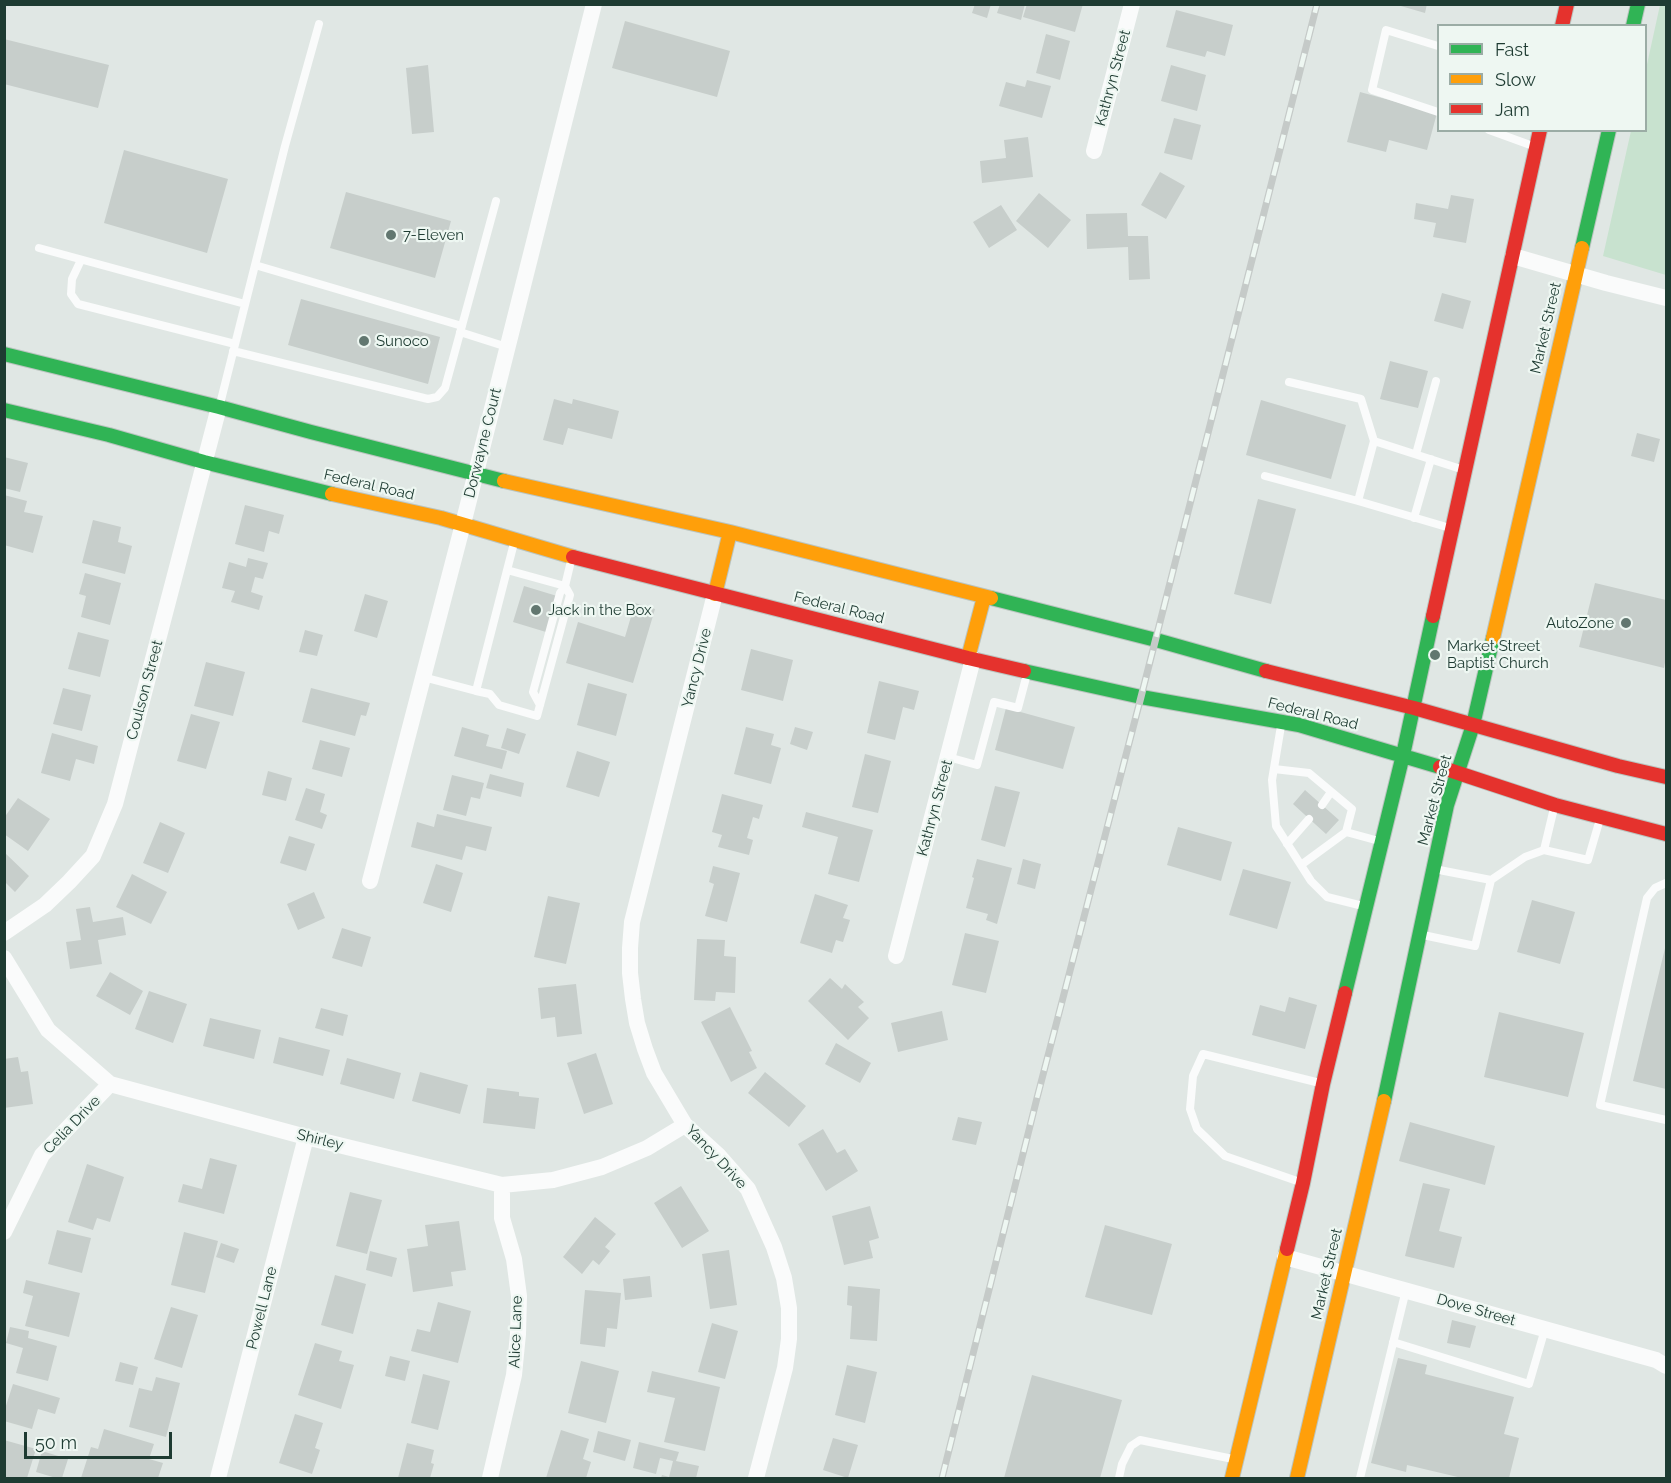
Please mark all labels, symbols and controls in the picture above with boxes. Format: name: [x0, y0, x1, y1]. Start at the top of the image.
legend: [1437, 24, 1647, 132]
street label: Kathryn Street: [1091, 28, 1135, 128]
text: Fast: [1495, 39, 1529, 60]
text: Slow: [1495, 69, 1536, 90]
text: Jam: [1495, 99, 1530, 120]
place label: 7-Eleven: [403, 226, 464, 244]
marker: 7-Eleven: [384, 228, 398, 242]
street label: Market Street: [1527, 281, 1565, 375]
place label: Sunoco: [376, 332, 429, 350]
marker: Sunoco: [357, 334, 371, 348]
street label: Dorwayne Court: [461, 386, 505, 500]
street label: Federal Road: [322, 466, 416, 504]
street label: Federal Road: [792, 588, 886, 628]
place label: Jack in the Box: [548, 601, 652, 619]
marker: Jack in the Box: [529, 603, 543, 617]
place label: AutoZone: [1546, 614, 1614, 632]
marker: AutoZone: [1619, 616, 1633, 630]
street label: Yancy Drive: [678, 626, 716, 710]
place label: Market Street Baptist Church: [1447, 637, 1549, 672]
street label: Coulson Street: [123, 638, 167, 742]
marker: Market Street Baptist Church: [1428, 648, 1442, 662]
street label: Federal Road: [1266, 694, 1360, 734]
street label: Market Street: [1414, 753, 1456, 847]
street label: Kathryn Street: [913, 758, 957, 858]
street label: Celia Drive: [40, 1092, 104, 1158]
street label: Yancy Drive: [682, 1121, 750, 1193]
street label: Shirley: [295, 1126, 345, 1154]
street label: Market Street: [1308, 1227, 1346, 1321]
street label: Powell Lane: [243, 1265, 281, 1351]
street label: Dove Street: [1434, 1290, 1518, 1330]
street label: Alice Lane: [506, 1295, 526, 1369]
scale bar: [27, 1420, 176, 1458]
text: 50 m: [35, 1432, 77, 1453]

